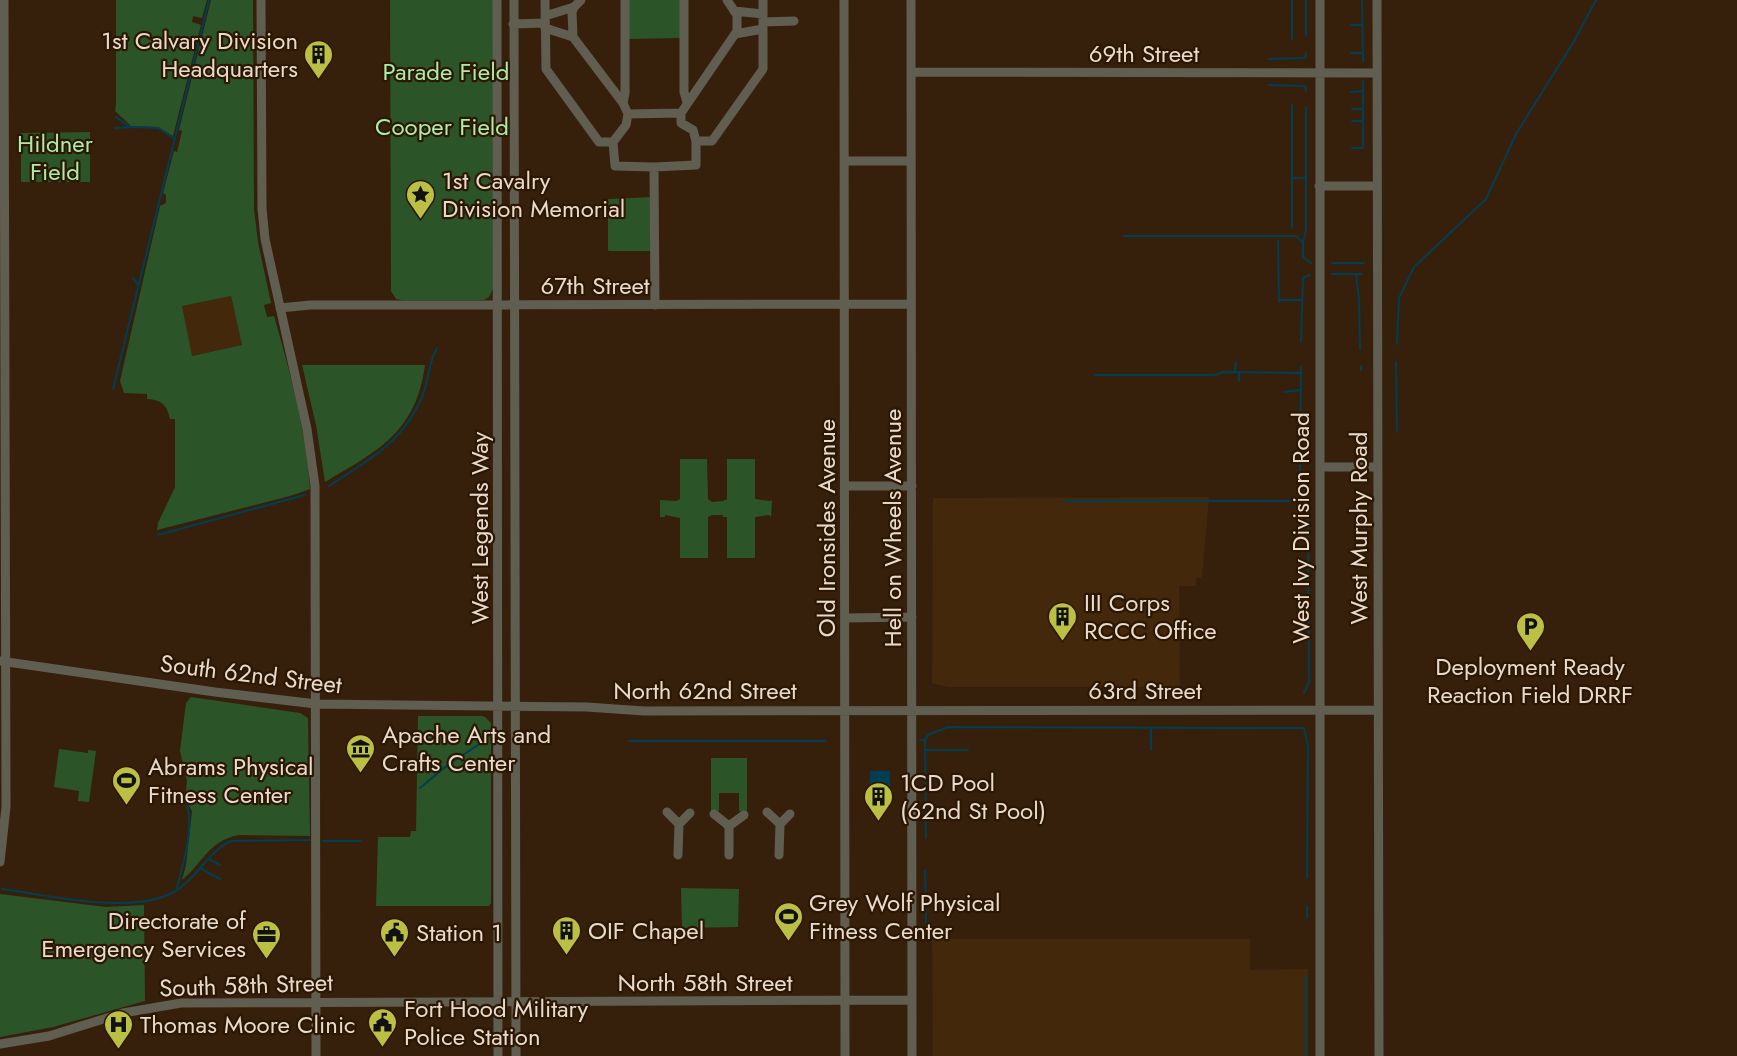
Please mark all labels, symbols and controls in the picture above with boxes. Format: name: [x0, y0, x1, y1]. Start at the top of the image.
place label: 1st Calvary Division Headquarters: [101, 23, 298, 86]
street label: 69th Street: [1089, 36, 1199, 71]
building icon: 1st Calvary Division Headquarters: [303, 38, 335, 80]
park label: Parade Field: [383, 54, 509, 89]
park label: Cooper Field: [375, 109, 509, 144]
park label: Hildner Field: [17, 126, 94, 189]
place label: 1st Cavalry Division Memorial: [442, 163, 625, 226]
place icon: 1st Cavalry Division Memorial: [405, 178, 437, 220]
street label: 67th Street: [540, 268, 650, 303]
street label: Hell on Wheels Avenue: [875, 409, 910, 647]
street label: West Ivy Division Road: [1283, 412, 1318, 644]
street label: Old Ironsides Avenue: [809, 419, 844, 637]
street label: West Legends Way: [462, 431, 497, 624]
street label: West Murphy Road: [1341, 432, 1376, 624]
place label: III Corps RCCC Office: [1084, 585, 1217, 648]
building icon: III Corps RCCC Office: [1047, 600, 1079, 642]
parking icon: Deployment Ready Reaction Field DRRF: [1514, 610, 1546, 652]
street label: South 62nd Street: [158, 646, 344, 703]
place label: Deployment Ready Reaction Field DRRF: [1427, 649, 1633, 712]
street label: North 62nd Street: [613, 673, 797, 708]
street label: 63rd Street: [1088, 673, 1202, 708]
place label: Apache Arts and Crafts Center: [382, 717, 551, 780]
museum icon: Apache Arts and Crafts Center: [345, 732, 377, 774]
place label: Abrams Physical Fitness Center: [148, 749, 314, 812]
sports icon: Abrams Physical Fitness Center: [111, 764, 143, 806]
place label: 1CD Pool (62nd St Pool): [900, 765, 1046, 828]
building icon: 1CD Pool (62nd St Pool): [863, 780, 895, 822]
place label: Grey Wolf Physical Fitness Center: [809, 885, 1000, 948]
sports icon: Grey Wolf Physical Fitness Center: [772, 900, 804, 942]
place label: Directorate of Emergency Services: [41, 903, 247, 966]
place label: OIF Chapel: [588, 913, 704, 948]
building icon: OIF Chapel: [551, 914, 583, 956]
place label: Station 1: [416, 915, 502, 950]
public building icon: Station 1: [379, 916, 411, 958]
office icon: Directorate of Emergency Services: [251, 918, 283, 960]
street label: South 58th Street: [158, 964, 334, 1006]
street label: North 58th Street: [618, 965, 793, 1000]
place label: Fort Hood Military Police Station: [404, 991, 589, 1054]
public building icon: Fort Hood Military Police Station: [367, 1006, 399, 1048]
place label: Thomas Moore Clinic: [140, 1007, 356, 1042]
hospital icon: Thomas Moore Clinic: [103, 1008, 135, 1050]

